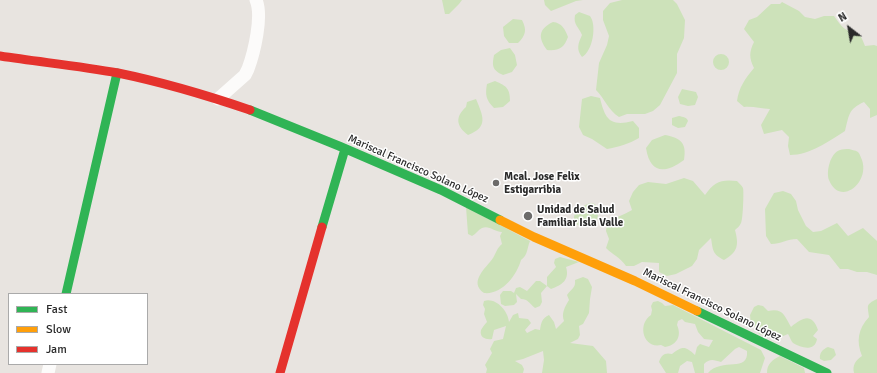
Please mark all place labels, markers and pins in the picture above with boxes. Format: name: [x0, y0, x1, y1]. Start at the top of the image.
place label: Mcal. Jose Felix Estigarribia: [504, 170, 580, 196]
marker: Mcal. Jose Felix Estigarribia: [491, 178, 501, 188]
place label: Unidad de Salud Familiar Isla Valle: [537, 203, 623, 229]
marker: Unidad de Salud Familiar Isla Valle: [522, 210, 534, 222]

